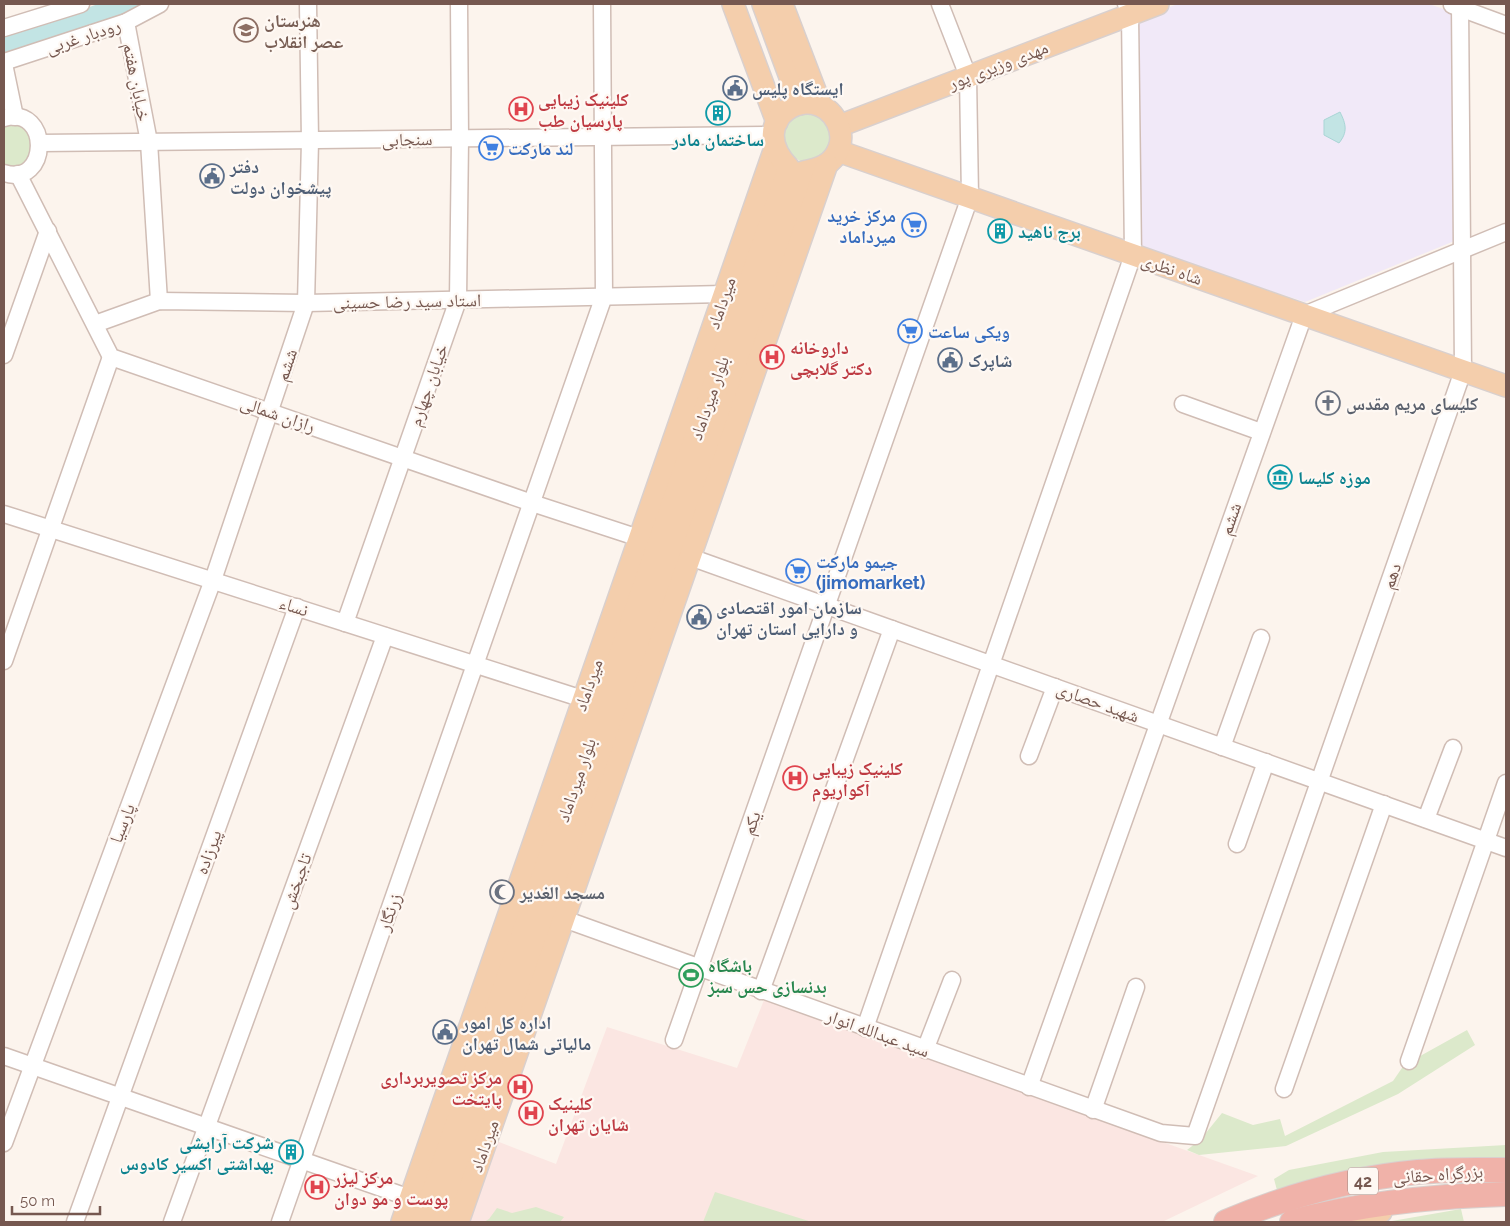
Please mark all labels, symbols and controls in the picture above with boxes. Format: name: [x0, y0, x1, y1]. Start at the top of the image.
place label: هنرستان عصر انقلاب: [264, 10, 343, 52]
street label: رودبار غربی: [43, 14, 123, 59]
school or university icon: هنرستان عصر انقلاب: [233, 17, 259, 43]
street label: مهدی وزیری پور: [944, 36, 1051, 95]
street label: خیابان هفتم: [117, 41, 155, 123]
public building icon: ایستگاه پلیس: [722, 75, 748, 101]
place label: ایستگاه پلیس: [752, 78, 844, 100]
place label: کلینیک زیبایی پارسیان طب: [538, 89, 629, 132]
hospital icon: کلینیک زیبایی پارسیان طب: [508, 96, 534, 122]
building icon: ساختمان مادر: [705, 100, 731, 126]
street label: سنجابی: [381, 128, 433, 151]
place label: ساختمان مادر: [671, 129, 764, 151]
supermarket icon: لند مارکت: [478, 135, 504, 161]
place label: لند مارکت: [508, 138, 573, 159]
place label: دفتر پیشخوان دولت: [229, 156, 332, 199]
public building icon: دفتر پیشخوان دولت: [199, 163, 225, 189]
place label: مرکز خرید میرداماد: [827, 205, 896, 247]
supermarket icon: مرکز خرید میرداماد: [901, 212, 927, 238]
building icon: برج ناهید: [987, 218, 1013, 244]
place label: برج ناهید: [1018, 221, 1081, 243]
street label: شاه نظری: [1138, 249, 1205, 290]
street label: میرداماد: [702, 274, 740, 332]
street label: استاد سید رضا حسینی: [333, 289, 481, 314]
supermarket icon: ویکی ساعت: [897, 318, 923, 344]
place label: ویکی ساعت: [928, 321, 1010, 343]
place label: داروخانه دکتر گلابچی: [790, 337, 872, 380]
street label: خیابان چهارم: [404, 341, 454, 430]
hospital icon: داروخانه دکتر گلابچی: [759, 344, 785, 370]
street label: ششم: [271, 346, 303, 385]
public building icon: شاپرک: [937, 347, 963, 373]
place label: شاپرک: [968, 350, 1012, 372]
street label: بلوار میرداماد: [685, 353, 734, 443]
church icon: کلیسای مریم مقدس: [1315, 390, 1341, 416]
street label: رازان شمالی: [238, 391, 318, 438]
place label: کلیسای مریم مقدس: [1346, 393, 1478, 416]
museum icon: موزه کلیسا: [1267, 464, 1293, 490]
place label: موزه کلیسا: [1298, 467, 1371, 488]
street label: ششم: [1215, 500, 1247, 539]
place label: جیمو مارکت (jimomarket): [816, 551, 925, 593]
supermarket icon: جیمو مارکت (jimomarket): [785, 558, 811, 584]
street label: دهم: [1377, 560, 1407, 592]
street label: نساء: [277, 591, 311, 621]
place label: سازمان امور اقتصادی و دارایی استان تهران: [716, 597, 862, 640]
public building icon: سازمان امور اقتصادی و دارایی استان تهران: [686, 604, 712, 630]
street label: میرداماد: [569, 656, 607, 714]
street label: شهید حصاری: [1053, 677, 1142, 728]
street label: بلوار میرداماد: [552, 735, 601, 825]
place label: کلینیک زیبایی آکواریوم: [812, 758, 903, 802]
hospital icon: کلینیک زیبایی آکواریوم: [782, 765, 808, 791]
street label: پارسیا: [105, 800, 140, 846]
street label: یکم: [737, 808, 767, 838]
street label: پیرزاده: [190, 827, 227, 878]
street label: تاجبخش: [276, 850, 317, 912]
mosque icon: مسجد الغدیر: [489, 879, 515, 905]
place label: مسجد الغدیر: [519, 882, 605, 903]
street label: زرنگار: [372, 890, 405, 935]
place label: باشگاه بدنسازی حس سبز: [707, 955, 827, 998]
sports icon: باشگاه بدنسازی حس سبز: [678, 962, 704, 988]
street label: سید عبدالله انوار: [822, 1004, 933, 1062]
place label: اداره کل امور مالیاتی شمال تهران: [461, 1012, 591, 1055]
public building icon: اداره کل امور مالیاتی شمال تهران: [432, 1019, 458, 1045]
place label: مرکز تصویربرداری پایتخت: [380, 1067, 502, 1110]
hospital icon: مرکز تصویربرداری پایتخت: [507, 1074, 533, 1100]
place label: کلینیک شایان تهران: [548, 1093, 629, 1136]
hospital icon: کلینیک شایان تهران: [518, 1100, 544, 1126]
street label: میرداماد: [465, 1117, 503, 1175]
place label: شرکت آرایشی بهداشتی اکسیر کادوس: [120, 1132, 274, 1175]
building icon: شرکت آرایشی بهداشتی اکسیر کادوس: [278, 1139, 304, 1165]
street label: بزرگراه حقانی: [1392, 1160, 1484, 1189]
place label: مرکز لیزر پوست و مو دوان: [333, 1167, 448, 1210]
road number: 42: [1348, 1168, 1378, 1194]
hospital icon: مرکز لیزر پوست و مو دوان: [304, 1174, 330, 1200]
scale bar: [12, 1184, 100, 1216]
text: 50 m: [20, 1192, 55, 1210]

